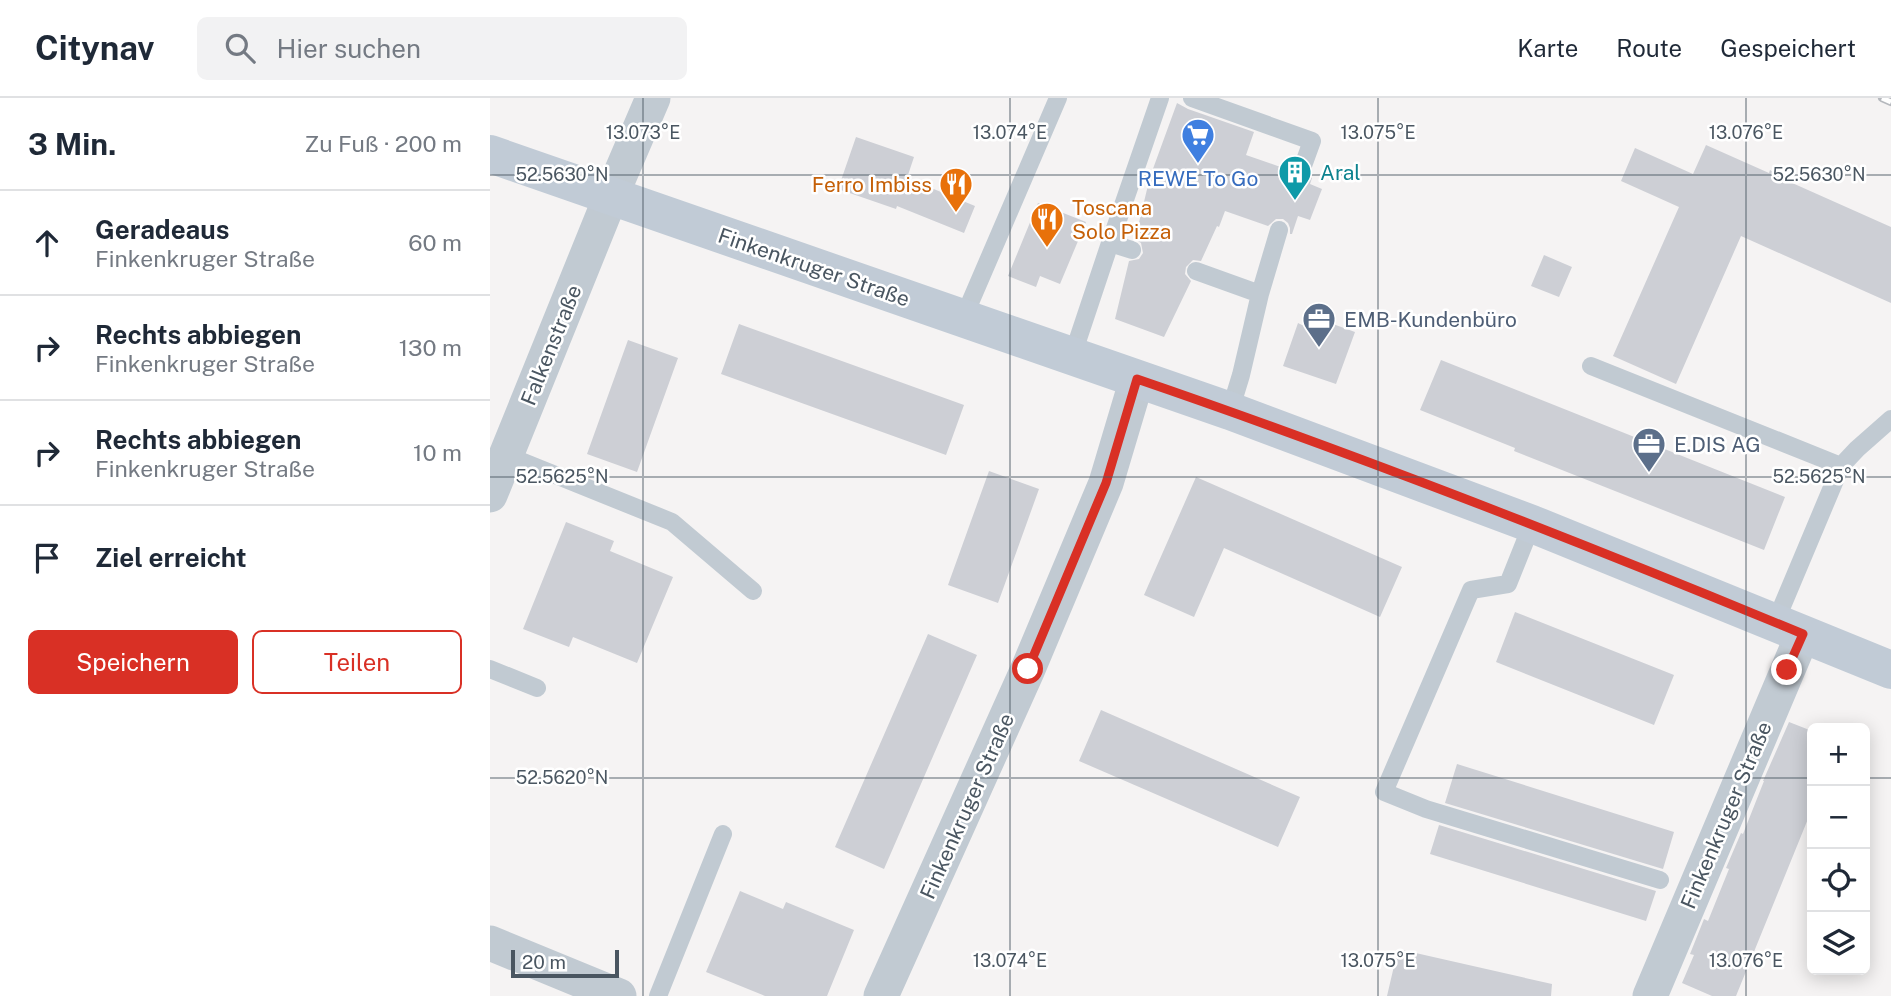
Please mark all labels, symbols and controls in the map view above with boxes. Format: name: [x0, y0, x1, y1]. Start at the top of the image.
search box: [197, 17, 687, 80]
text: Citynav: [35, 29, 155, 67]
icon: search: [221, 29, 259, 67]
text: Hier suchen: [277, 33, 421, 64]
text: Karte: [1517, 34, 1578, 62]
text: Route: [1616, 34, 1682, 62]
text: Gespeichert: [1720, 34, 1856, 62]
supermarket icon: REWE To Go: [1179, 116, 1217, 165]
text: 13.073°E: [606, 122, 680, 143]
text: 13.074°E: [973, 122, 1047, 143]
text: 13.075°E: [1340, 122, 1416, 143]
text: 13.076°E: [1709, 122, 1783, 143]
text: 3 Min.: [28, 126, 116, 162]
text: Zu Fuß · 200 m: [305, 130, 462, 157]
building icon: Aral: [1276, 153, 1314, 202]
place label: Aral: [1320, 160, 1361, 185]
text: 52.5630°N: [515, 164, 609, 185]
text: 52.5630°N: [1772, 164, 1866, 185]
restaurant icon: Ferro Imbiss: [937, 165, 975, 214]
place label: REWE To Go: [1138, 166, 1258, 191]
place label: Ferro Imbiss: [812, 172, 932, 197]
place label: Toscana Solo Pizza: [1072, 195, 1171, 244]
restaurant icon: Toscana Solo Pizza: [1028, 200, 1066, 249]
text: Geradeaus: [95, 214, 230, 245]
street label: Finkenkruger Straße: [715, 222, 913, 312]
icon: ahead: [28, 224, 66, 262]
text: 60 m: [408, 229, 462, 256]
text: Finkenkruger Straße: [95, 245, 315, 272]
street label: Falkenstraße: [516, 281, 586, 409]
office icon: EMB-Kundenbüro: [1300, 300, 1338, 349]
place label: EMB-Kundenbüro: [1344, 307, 1517, 332]
text: Rechts abbiegen: [95, 319, 301, 350]
icon: right: [28, 329, 66, 367]
text: 130 m: [399, 334, 462, 361]
text: Finkenkruger Straße: [95, 350, 315, 377]
text: Rechts abbiegen: [95, 424, 301, 455]
office icon: E.DIS AG: [1630, 425, 1668, 474]
place label: E.DIS AG: [1674, 432, 1761, 457]
icon: right: [28, 434, 66, 472]
text: 10 m: [413, 439, 462, 466]
text: Finkenkruger Straße: [95, 455, 315, 482]
text: 52.5625°N: [515, 466, 609, 487]
text: 52.5625°N: [1772, 466, 1866, 487]
icon: arrive: [28, 539, 66, 577]
text: Ziel erreicht: [95, 542, 247, 573]
button: Speichern: [28, 630, 238, 694]
button: Teilen: [252, 630, 462, 694]
route start: [1012, 653, 1043, 684]
route end: [1771, 654, 1802, 685]
street label: Finkenkruger Straße: [915, 709, 1019, 903]
street label: Finkenkruger Straße: [1675, 718, 1777, 912]
map controls: [1807, 723, 1870, 975]
button: +: [1807, 723, 1870, 786]
text: 52.5620°N: [516, 767, 608, 788]
button: −: [1807, 786, 1870, 849]
button: locate: [1807, 849, 1870, 912]
button: layers: [1807, 912, 1870, 975]
scale bar: [511, 947, 620, 979]
text: 13.074°E: [973, 950, 1047, 971]
text: 13.075°E: [1340, 950, 1416, 971]
text: 13.076°E: [1709, 950, 1783, 971]
text: 20 m: [522, 951, 566, 973]

